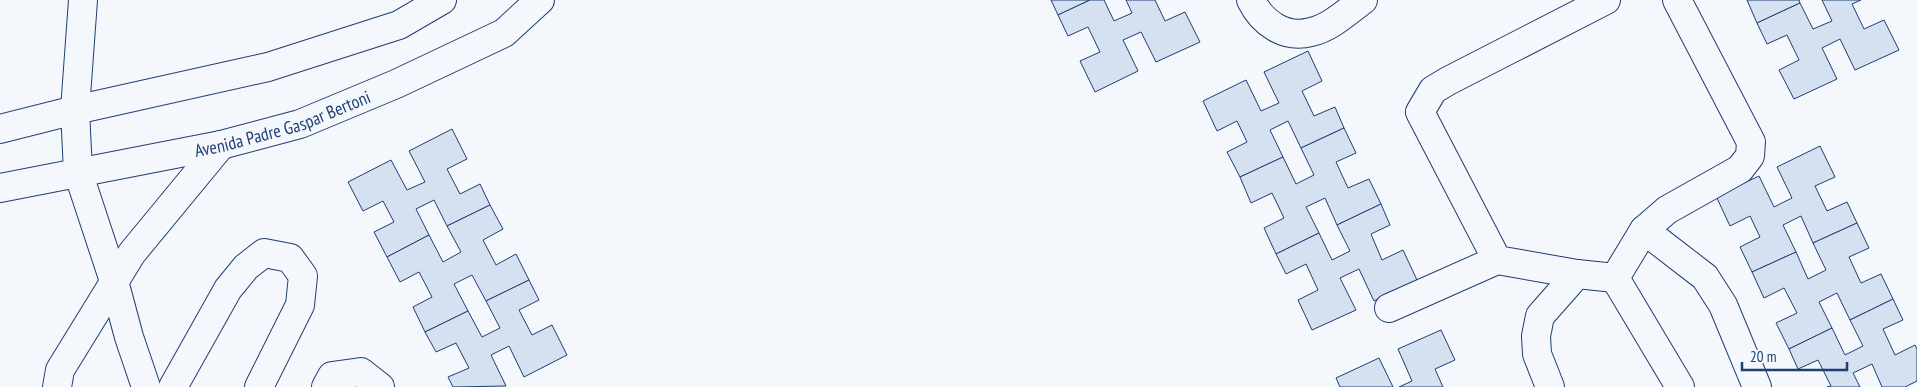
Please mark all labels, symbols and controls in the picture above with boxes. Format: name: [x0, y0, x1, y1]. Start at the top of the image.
street label: Avenida Padre Gaspar Bertoni: [192, 85, 374, 161]
scale bar: [1742, 340, 1847, 372]
text: 20 m: [1750, 347, 1776, 366]

